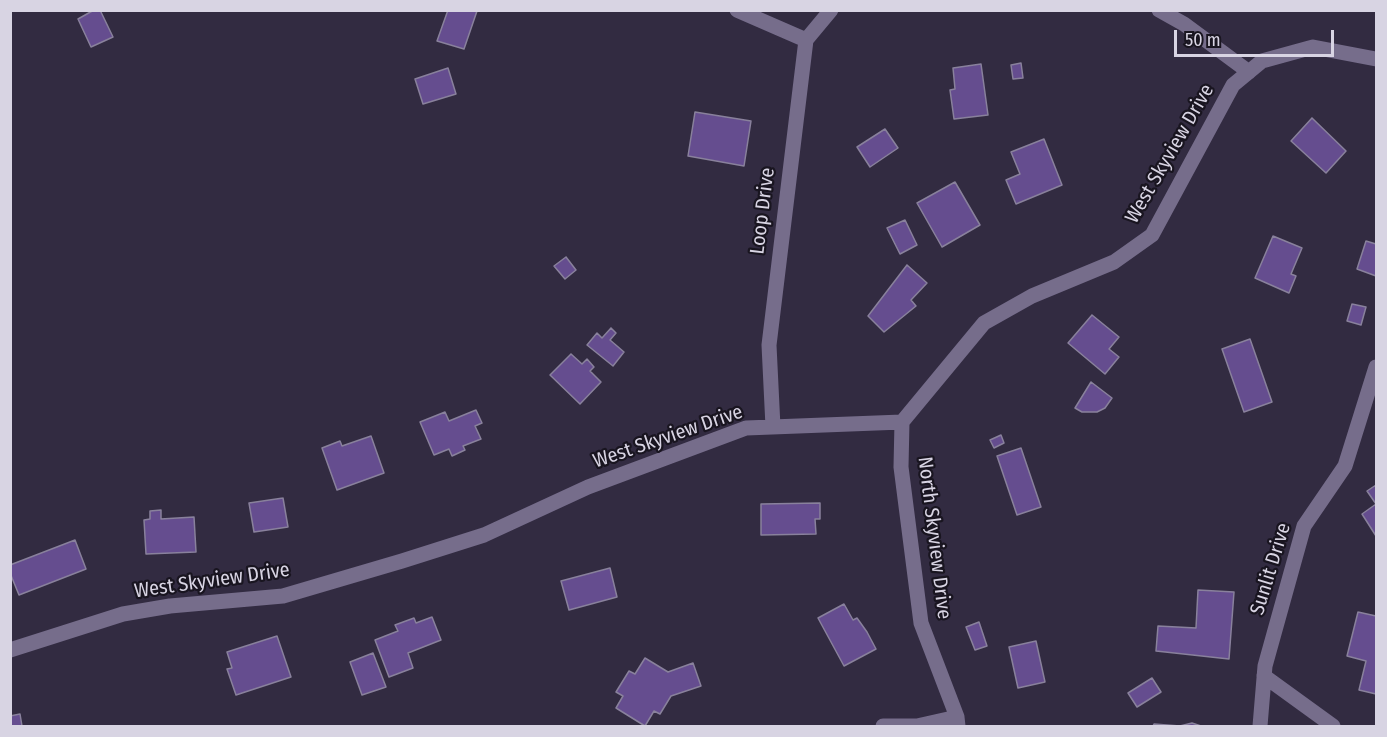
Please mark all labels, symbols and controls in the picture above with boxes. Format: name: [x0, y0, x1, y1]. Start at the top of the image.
scale bar: [1177, 18, 1338, 56]
text: 50 m: [1185, 29, 1221, 51]
street label: West Skyview Drive: [1120, 80, 1220, 228]
street label: Loop Drive: [746, 166, 780, 256]
street label: West Skyview Drive: [590, 400, 746, 474]
street label: North Skyview Drive: [912, 455, 956, 621]
street label: Sunlit Drive: [1246, 520, 1296, 618]
street label: West Skyview Drive: [133, 558, 291, 604]

